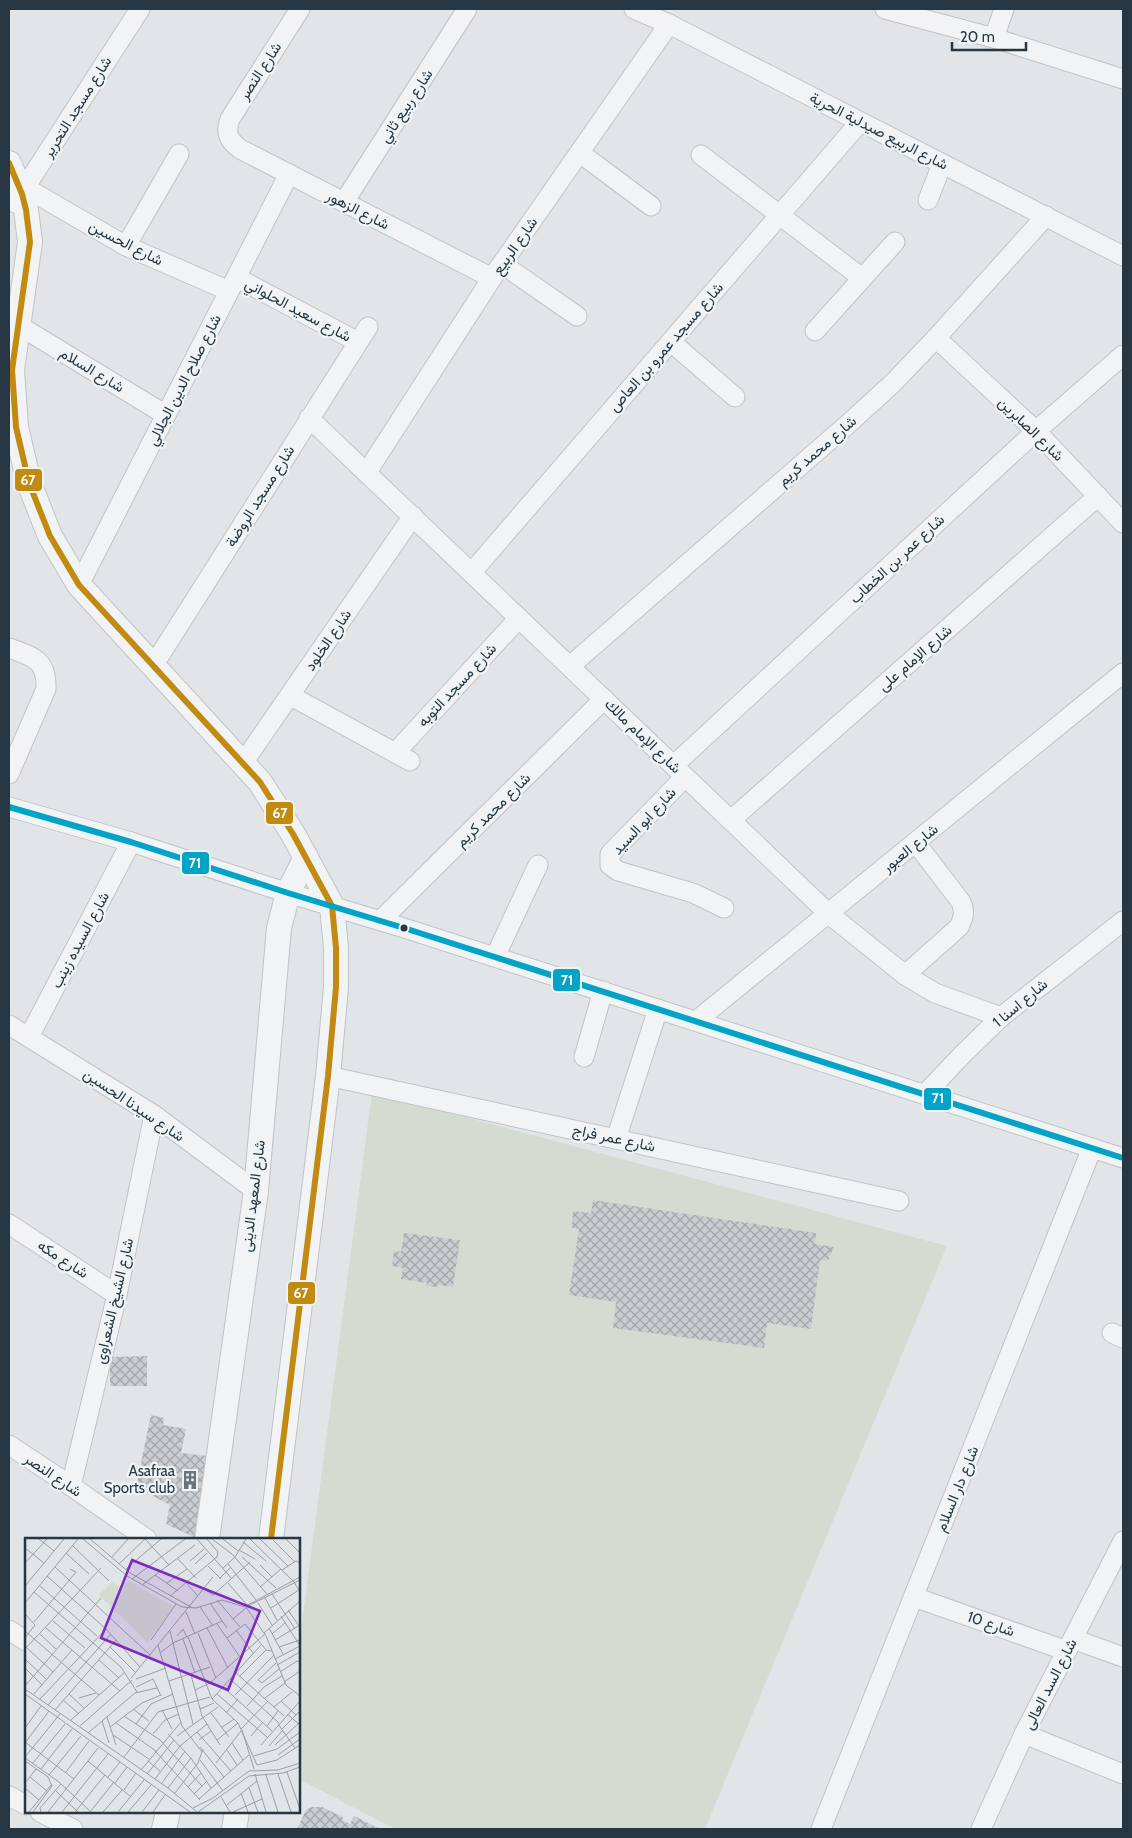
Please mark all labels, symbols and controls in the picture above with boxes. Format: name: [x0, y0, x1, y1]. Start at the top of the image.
scale bar: [952, 20, 1026, 52]
text: 20 m: [960, 28, 995, 46]
street label: شارع النصر: [234, 39, 287, 105]
street label: شارع مسجد التحرير: [38, 53, 117, 163]
street label: شارع ربيع ثاني: [376, 66, 440, 148]
street label: شارع الربيع صيدلية الحرية: [806, 88, 951, 176]
street label: شارع الزهور: [322, 186, 393, 235]
street label: شارع الربيع: [489, 213, 543, 280]
street label: شارع الحسين: [85, 217, 166, 271]
street label: شارع سعيد الحلواني: [240, 274, 354, 349]
street label: شارع مسجد عمرو بن العاص: [605, 279, 729, 417]
street label: شارع صلاح الدين الجلالي: [143, 311, 229, 450]
street label: شارع السلام: [55, 344, 128, 398]
street label: شارع الصابرين: [993, 393, 1068, 466]
street label: شارع محمد كريم: [774, 412, 861, 492]
street label: شارع مسجد الروضة: [222, 442, 300, 551]
line badge: 67: [14, 468, 43, 492]
text: 67: [20, 471, 36, 489]
street label: شارع عمر بن الخطاب: [846, 510, 950, 609]
street label: شارع الخلود: [301, 606, 357, 675]
street label: شارع الإمام على: [874, 621, 957, 697]
street label: شارع مسجد التوبه: [414, 639, 502, 732]
street label: شارع الإمام مالك: [600, 695, 685, 779]
street label: شارع محمد كريم: [452, 769, 536, 853]
street label: شارع ابو السيد: [608, 784, 681, 860]
line badge: 67: [265, 801, 294, 825]
text: 67: [272, 804, 288, 822]
street label: شارع العبور: [878, 820, 943, 878]
line badge: 71: [181, 851, 210, 875]
text: 71: [189, 854, 201, 872]
street label: شارع السيده زينب: [47, 889, 115, 992]
unlabelled marker: [399, 923, 409, 933]
line badge: 71: [552, 968, 581, 992]
text: 71: [561, 971, 573, 989]
street label: شارع اسنا 1: [989, 975, 1053, 1033]
street label: شارع سيدنا الحسين: [79, 1065, 188, 1147]
line badge: 71: [923, 1087, 952, 1111]
text: 71: [932, 1089, 944, 1107]
street label: شارع عمر فراج: [570, 1120, 657, 1158]
street label: شارع المعهد الدينى: [237, 1139, 271, 1253]
street label: شارع مكه: [33, 1236, 92, 1284]
street label: شارع الشيخ الشعراوى: [91, 1236, 139, 1366]
line badge: 67: [287, 1281, 316, 1305]
text: 67: [293, 1284, 309, 1302]
street label: شارع دار السلام: [932, 1443, 984, 1535]
street label: شارع النصر: [19, 1449, 85, 1502]
place label: Asafraa Sports club: [104, 1462, 176, 1497]
building icon: Asafraa Sports club: [179, 1469, 201, 1491]
inset map: [25, 1538, 300, 1813]
street label: شارع 10: [964, 1608, 1017, 1642]
street label: شارع السد العالى: [1019, 1635, 1083, 1733]

